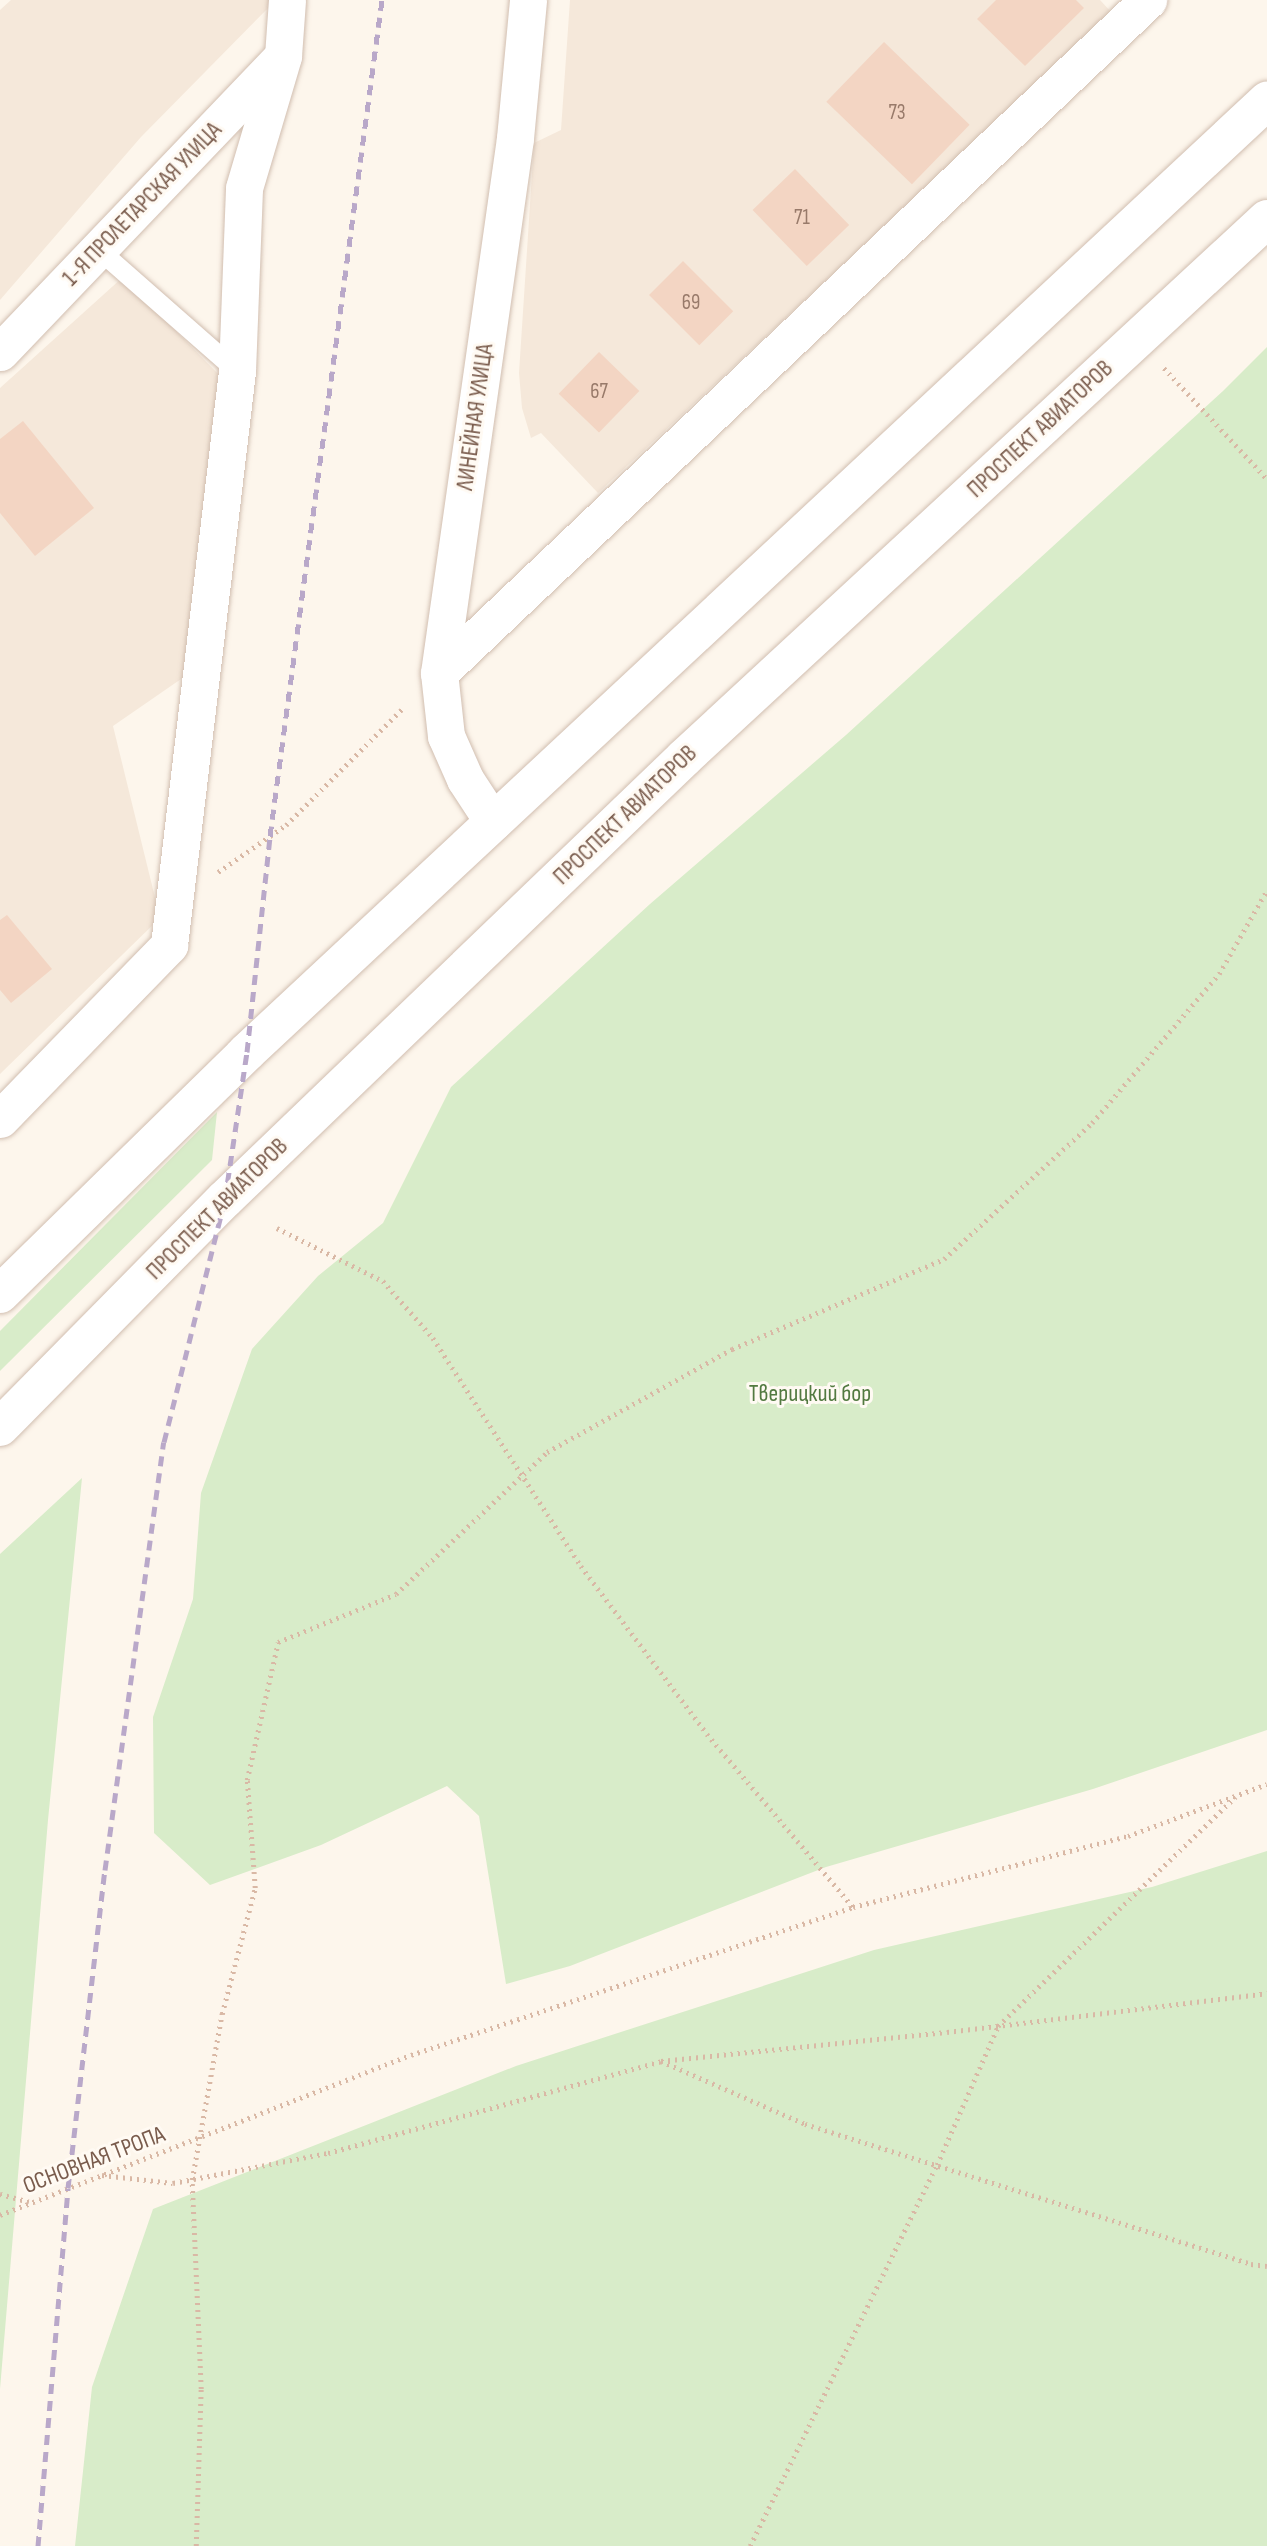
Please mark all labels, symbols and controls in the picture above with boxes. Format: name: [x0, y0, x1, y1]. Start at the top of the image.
house number: 73: [888, 100, 906, 126]
street label: 1-Я ПРОЛЕТАРСКАЯ УЛИЦА: [56, 116, 228, 292]
house number: 71: [794, 205, 810, 231]
house number: 69: [682, 290, 700, 316]
street label: ЛИНЕЙНАЯ УЛИЦА: [450, 342, 500, 492]
street label: ПРОСПЕКТ АВИАТОРОВ: [961, 354, 1119, 504]
house number: 67: [590, 379, 608, 405]
street label: ПРОСПЕКТ АВИАТОРОВ: [547, 739, 703, 891]
street label: ПРОСПЕКТ АВИАТОРОВ: [140, 1132, 294, 1286]
park label: Тверицкий бор: [749, 1380, 871, 1408]
street label: ОСНОВНАЯ ТРОПА: [19, 2120, 169, 2200]

